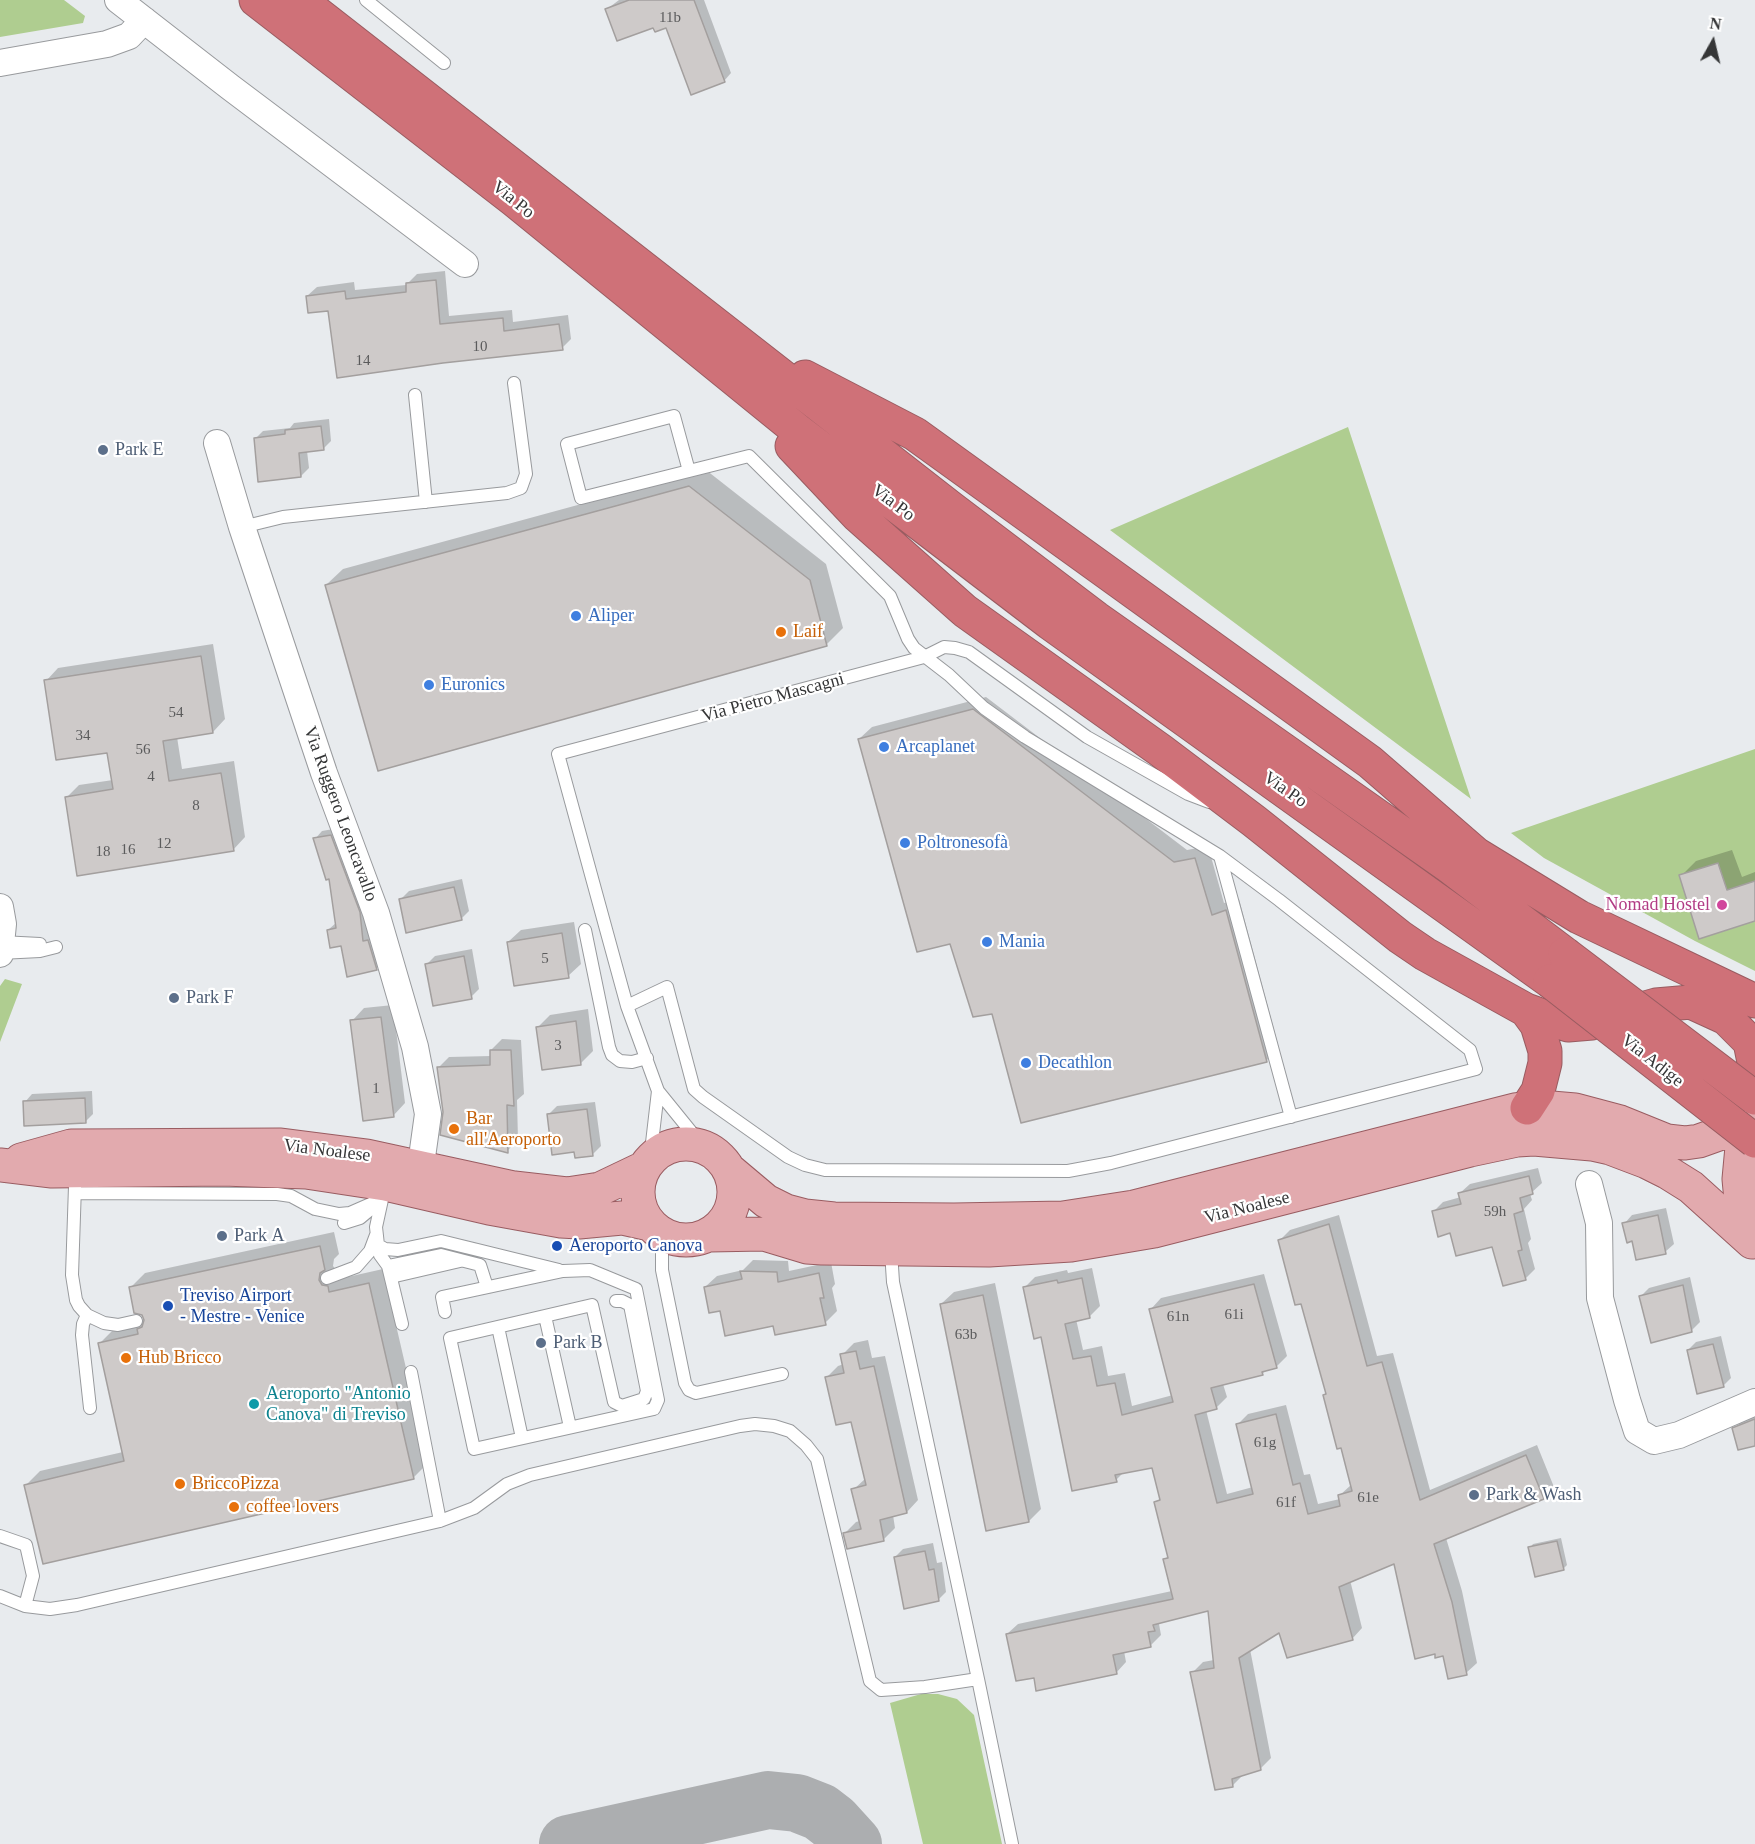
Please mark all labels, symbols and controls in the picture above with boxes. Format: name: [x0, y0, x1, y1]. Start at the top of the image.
house number: 11b: [659, 9, 681, 27]
north arrow: [1683, 12, 1743, 72]
text: N: [1709, 14, 1722, 33]
street label: Via Po: [487, 176, 539, 224]
house number: 10: [472, 338, 488, 356]
house number: 14: [356, 352, 370, 370]
place label: Park E: [115, 439, 163, 461]
marker: Park E: [96, 443, 110, 457]
street label: Via Po: [867, 480, 919, 526]
place label: Aliper: [588, 605, 634, 627]
marker: Aliper: [569, 609, 583, 623]
place label: Laif: [793, 621, 823, 643]
marker: Laif: [774, 625, 788, 639]
street label: Via Pietro Mascagni: [699, 669, 847, 727]
place label: Euronics: [441, 674, 505, 696]
marker: Euronics: [422, 678, 436, 692]
house number: 54: [168, 704, 184, 722]
street label: Via Ruggero Leoncavallo: [298, 723, 382, 905]
house number: 34: [76, 727, 90, 745]
place label: Arcaplanet: [896, 736, 975, 758]
marker: Arcaplanet: [877, 740, 891, 754]
house number: 56: [136, 741, 150, 759]
street label: Via Po: [1259, 767, 1311, 813]
house number: 4: [147, 768, 155, 786]
house number: 8: [192, 797, 200, 815]
place label: Poltronesofà: [917, 832, 1008, 854]
house number: 12: [156, 835, 172, 853]
marker: Poltronesofà: [898, 836, 912, 850]
house number: 16: [120, 841, 136, 859]
house number: 18: [96, 843, 110, 861]
place label: Nomad Hostel: [1606, 894, 1710, 916]
marker: Nomad Hostel: [1715, 898, 1729, 912]
place label: Mania: [999, 931, 1045, 953]
marker: Mania: [980, 935, 994, 949]
house number: 5: [541, 950, 549, 968]
place label: Park F: [186, 987, 234, 1009]
marker: Park F: [167, 991, 181, 1005]
street label: Via Adige: [1616, 1030, 1688, 1092]
house number: 3: [554, 1037, 562, 1055]
place label: Decathlon: [1038, 1052, 1112, 1074]
marker: Decathlon: [1019, 1056, 1033, 1070]
house number: 1: [372, 1080, 380, 1098]
place label: Bar all'Aeroporto: [466, 1108, 561, 1150]
marker: Bar all'Aeroporto: [447, 1122, 461, 1136]
street label: Via Noalese: [282, 1135, 372, 1167]
street label: Via Noalese: [1202, 1187, 1292, 1229]
house number: 59h: [1484, 1203, 1506, 1221]
place label: Park A: [234, 1225, 284, 1247]
marker: Park A: [215, 1229, 229, 1243]
place label: Aeroporto Canova: [569, 1235, 702, 1257]
marker: Aeroporto Canova: [550, 1239, 564, 1253]
place label: Treviso Airport - Mestre - Venice: [180, 1285, 304, 1328]
marker: Treviso Airport - Mestre - Venice: [161, 1299, 175, 1313]
house number: 61i: [1224, 1306, 1244, 1324]
house number: 61n: [1167, 1308, 1189, 1326]
house number: 63b: [955, 1326, 977, 1344]
place label: Park B: [553, 1332, 602, 1354]
marker: Park B: [534, 1336, 548, 1350]
place label: Hub Bricco: [138, 1347, 221, 1369]
marker: Hub Bricco: [119, 1351, 133, 1365]
place label: Aeroporto "Antonio Canova" di Treviso: [266, 1383, 411, 1426]
marker: Aeroporto "Antonio Canova" di Treviso: [247, 1397, 261, 1411]
house number: 61g: [1254, 1434, 1276, 1452]
place label: BriccoPizza: [192, 1473, 279, 1495]
marker: BriccoPizza: [173, 1477, 187, 1491]
place label: Park & Wash: [1486, 1484, 1582, 1506]
marker: Park & Wash: [1467, 1488, 1481, 1502]
house number: 61e: [1357, 1489, 1379, 1507]
house number: 61f: [1276, 1494, 1296, 1512]
place label: coffee lovers: [246, 1496, 339, 1518]
marker: coffee lovers: [227, 1500, 241, 1514]

